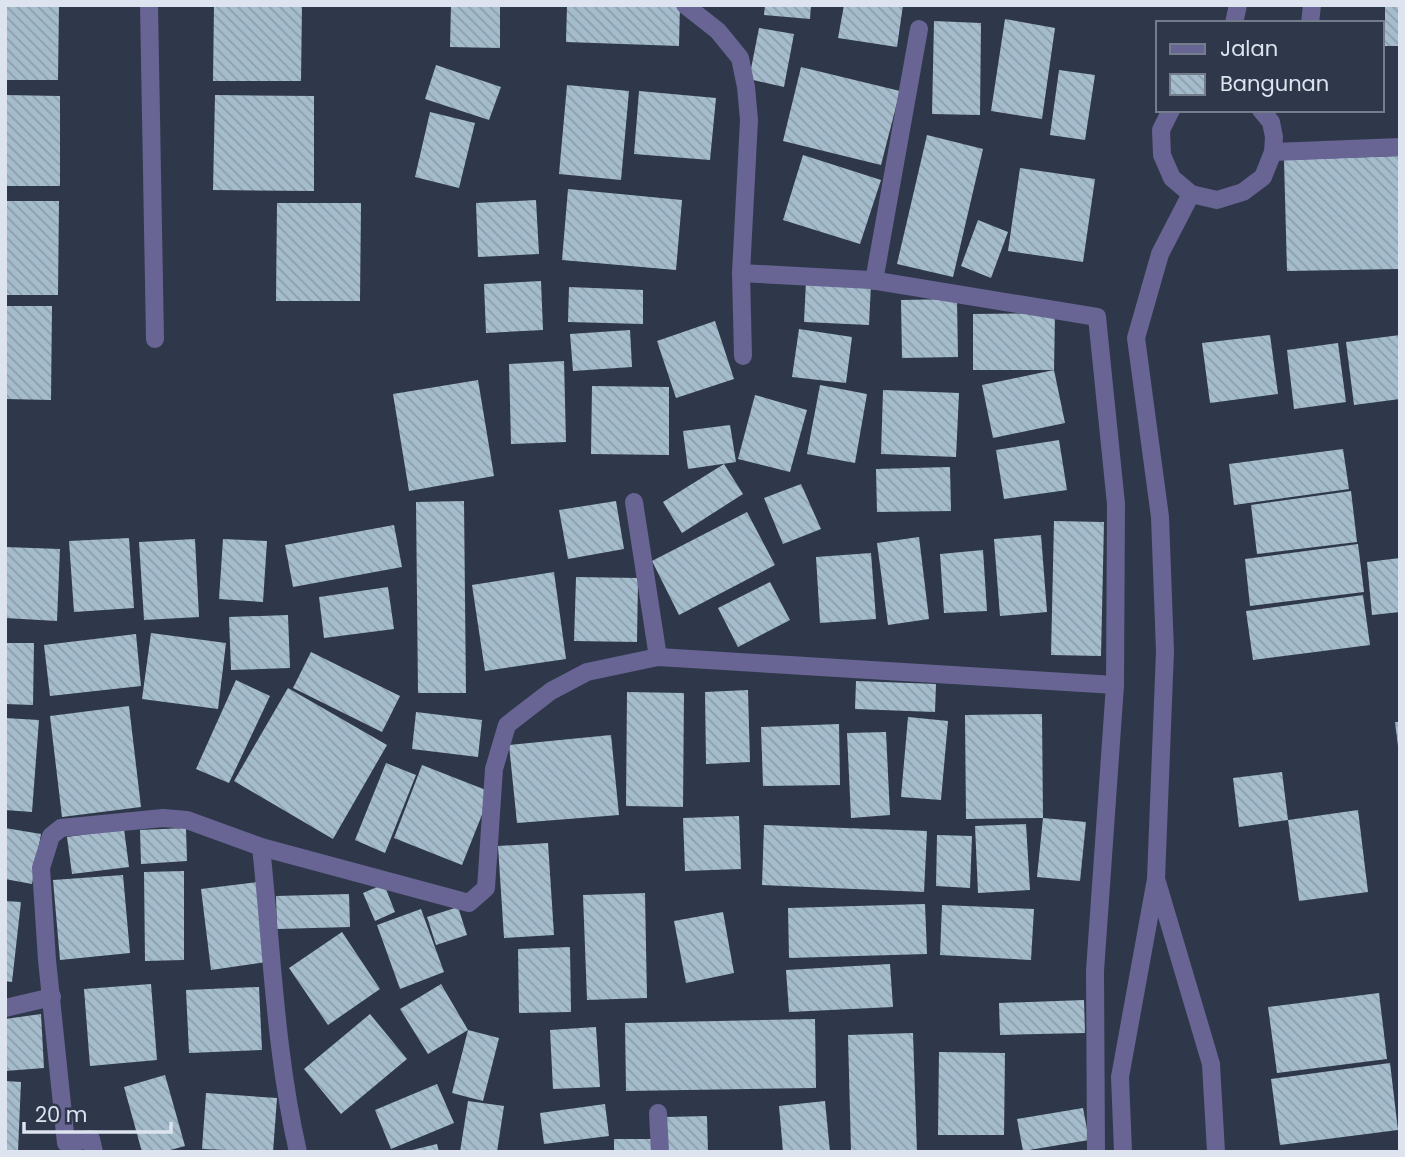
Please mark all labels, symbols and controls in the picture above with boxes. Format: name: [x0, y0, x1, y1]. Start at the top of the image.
legend: [1156, 21, 1384, 112]
text: Jalan: [1220, 34, 1278, 63]
text: Bangunan: [1220, 69, 1329, 98]
scale bar: [24, 1090, 172, 1134]
text: 20 m: [35, 1100, 88, 1129]

